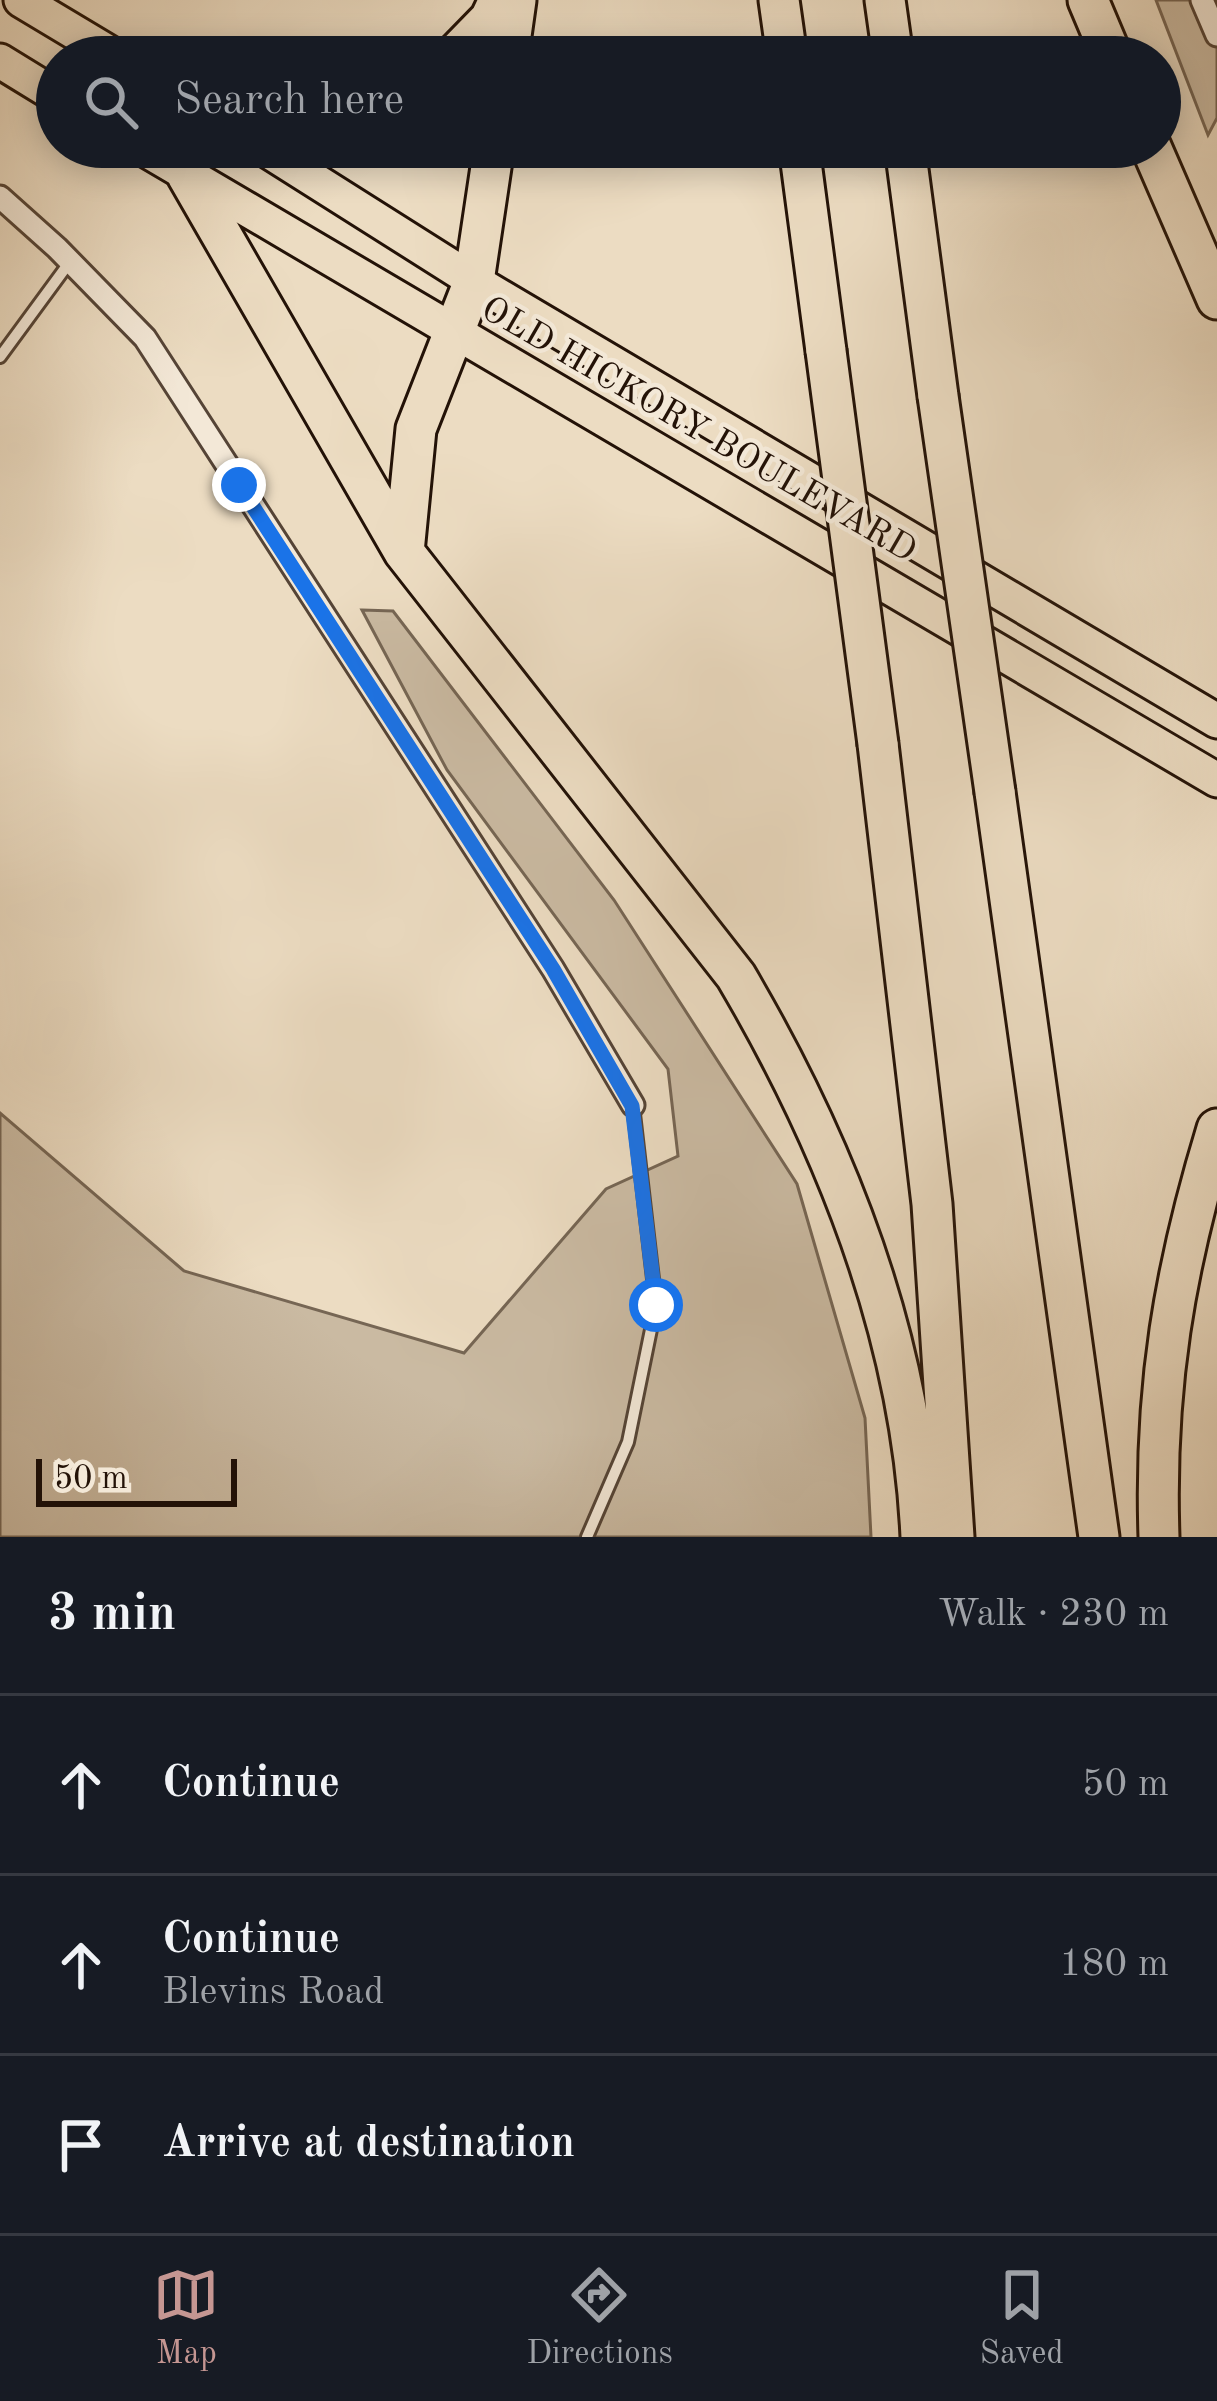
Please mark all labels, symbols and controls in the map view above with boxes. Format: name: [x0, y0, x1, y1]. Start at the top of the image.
search box: [36, 36, 1181, 168]
icon: search: [78, 69, 144, 135]
text: Search here: [174, 79, 404, 124]
street label: OLD HICKORY BOULEVARD: [474, 291, 922, 571]
route end: [212, 458, 266, 512]
route start: [629, 1278, 683, 1332]
scale bar: [36, 1453, 237, 1506]
text: 50 m: [54, 1463, 128, 1496]
text: 3 min: [48, 1590, 176, 1641]
text: Walk · 230 m: [938, 1595, 1169, 1634]
icon: ahead: [48, 1752, 114, 1818]
text: Continue: [162, 1762, 340, 1807]
text: 50 m: [1082, 1765, 1169, 1804]
text: Continue: [162, 1918, 340, 1963]
icon: ahead: [48, 1932, 114, 1998]
text: 180 m: [1059, 1945, 1169, 1984]
text: Blevins Road: [162, 1973, 384, 2012]
icon: arrive: [48, 2112, 114, 2178]
text: Arrive at destination: [162, 2122, 575, 2167]
tab: Map: [153, 2262, 219, 2375]
tab: Directions: [526, 2262, 673, 2375]
tab: Saved: [980, 2262, 1064, 2375]

